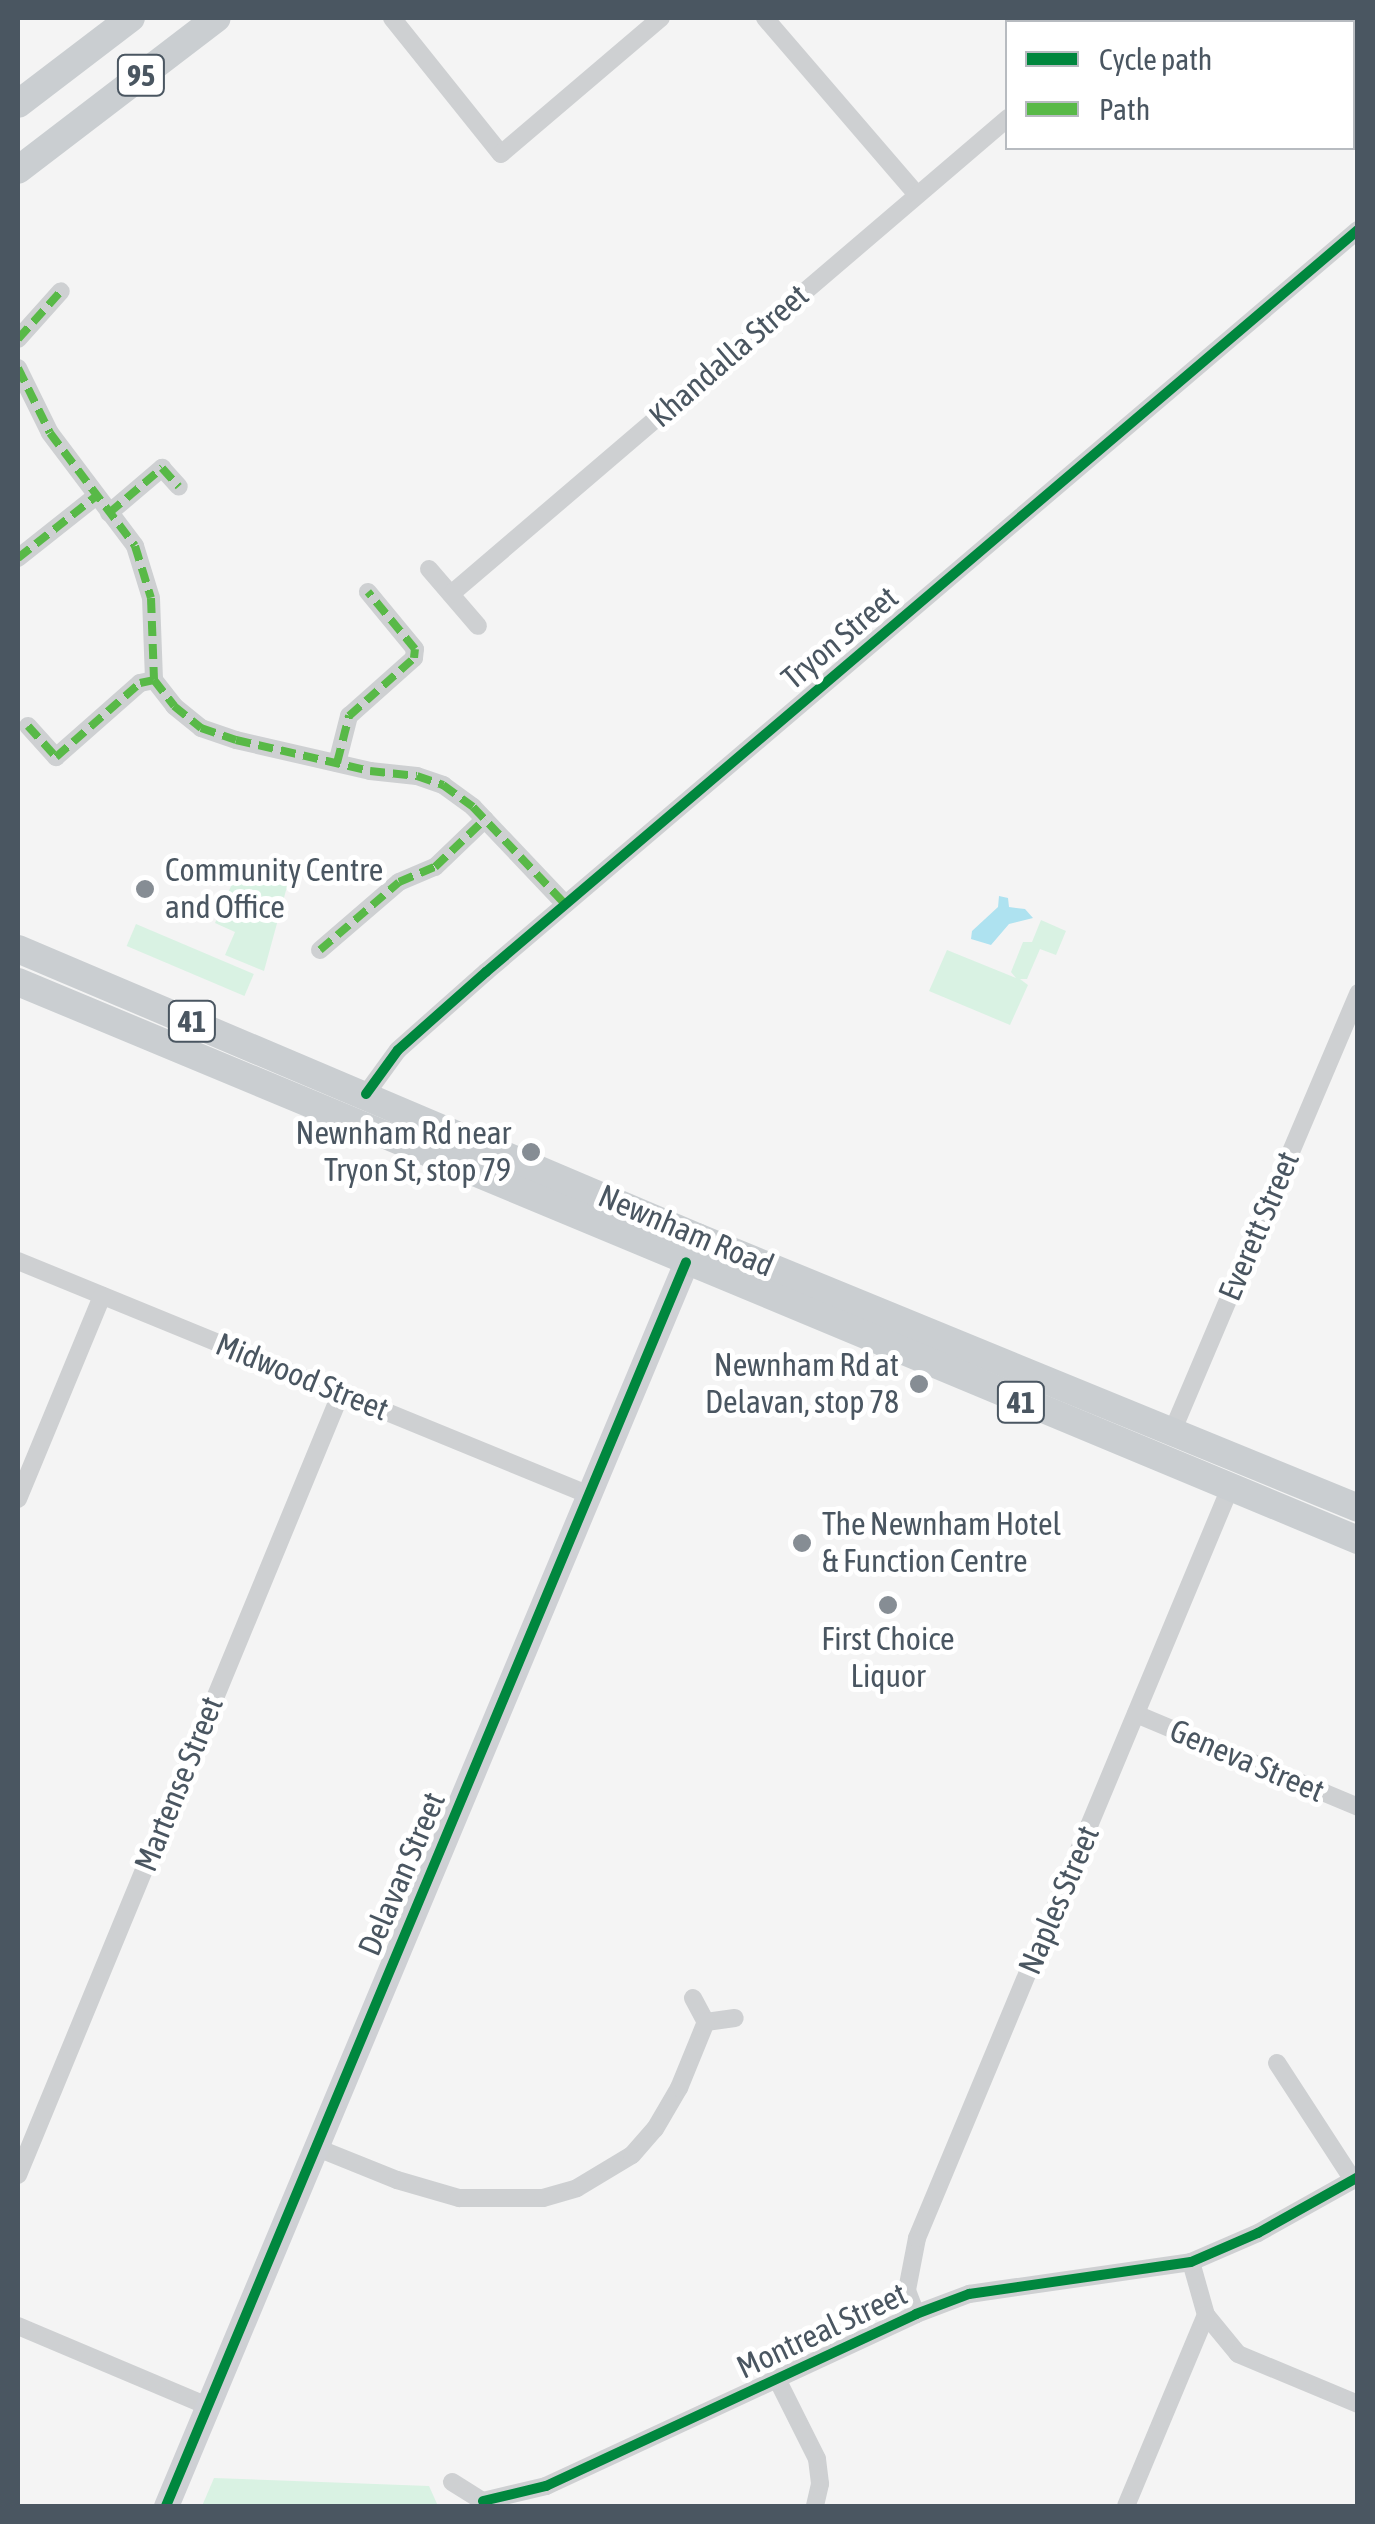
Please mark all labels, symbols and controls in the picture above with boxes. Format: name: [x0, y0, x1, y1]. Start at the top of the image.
legend: [1005, 20, 1355, 150]
text: Cycle path: [1099, 42, 1212, 76]
road number: 95: [116, 50, 166, 100]
text: Path: [1099, 92, 1150, 126]
street label: Khandalla Street: [642, 277, 816, 435]
street label: Tryon Street: [774, 578, 906, 698]
place label: Community Centre and Office: [165, 852, 383, 927]
marker: Community Centre and Office: [134, 878, 156, 900]
road number: 41: [167, 996, 217, 1046]
place label: Newnham Rd near Tryon St, stop 79: [296, 1115, 511, 1190]
marker: Newnham Rd near Tryon St, stop 79: [520, 1141, 542, 1163]
street label: Everett Street: [1210, 1146, 1308, 1306]
street label: Newnham Road: [593, 1177, 779, 1285]
street label: Midwood Street: [210, 1325, 394, 1429]
place label: Newnham Rd at Delavan, stop 78: [705, 1347, 899, 1422]
marker: Newnham Rd at Delavan, stop 78: [908, 1373, 930, 1395]
road number: 41: [996, 1377, 1046, 1427]
place label: The Newnham Hotel & Function Centre: [822, 1506, 1061, 1581]
marker: The Newnham Hotel & Function Centre: [791, 1532, 813, 1554]
marker: First Choice Liquor: [877, 1594, 899, 1616]
place label: First Choice Liquor: [821, 1621, 955, 1696]
street label: Martense Street: [127, 1691, 231, 1877]
street label: Geneva Street: [1164, 1711, 1330, 1811]
street label: Delavan Street: [350, 1787, 454, 1961]
street label: Naples Street: [1011, 1820, 1107, 1980]
street label: Montreal Street: [731, 2275, 913, 2387]

